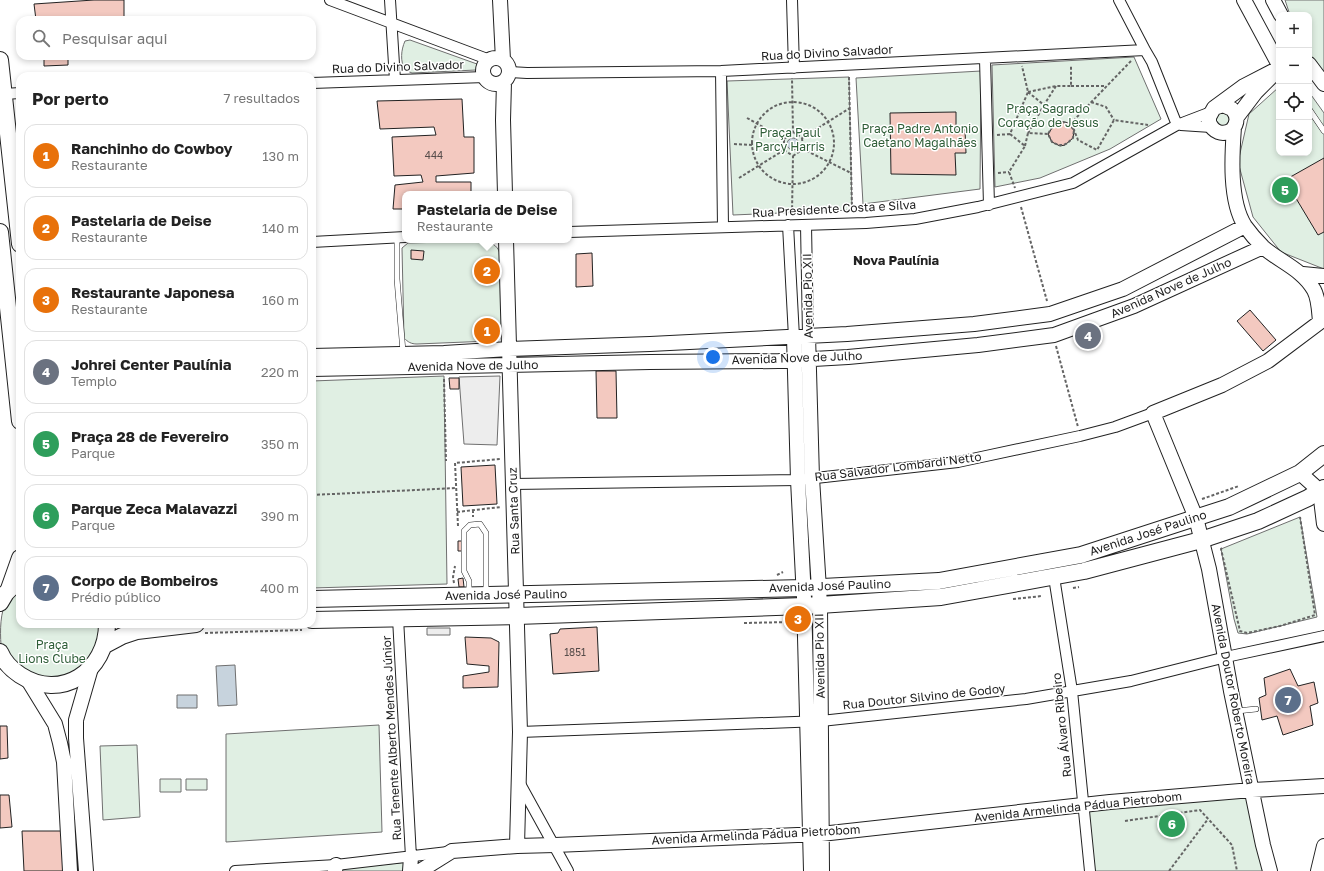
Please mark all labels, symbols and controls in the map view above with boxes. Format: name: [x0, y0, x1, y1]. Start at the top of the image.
map controls: [1276, 12, 1312, 156]
button: +: [1276, 12, 1312, 48]
search box: [16, 16, 316, 60]
icon: search: [30, 27, 52, 49]
text: Pesquisar aqui: [62, 29, 167, 47]
street label: Rua do Divino Salvador: [761, 42, 894, 63]
button: −: [1276, 48, 1312, 84]
street label: Rua do Divino Salvador: [332, 57, 465, 76]
button: locate: [1276, 84, 1312, 120]
text: Por perto: [32, 88, 109, 109]
text: 7 resultados: [223, 90, 300, 106]
park label: Praça Sagrado Coração de Jesus: [997, 101, 1099, 130]
button: layers: [1276, 120, 1312, 156]
park label: Praça Padre Antonio Caetano Magalhães: [861, 121, 979, 150]
park label: Praça Paul Parcy Harris: [755, 125, 825, 154]
text: Ranchinho do Cowboy: [71, 139, 233, 157]
text: 1: [43, 148, 49, 164]
text: 130 m: [262, 148, 299, 164]
house number: 444: [425, 149, 443, 161]
text: Restaurante: [71, 157, 147, 173]
pin: 5: [1272, 175, 1298, 205]
popup: [402, 191, 572, 243]
street label: Rua Presidente Costa e Silva: [752, 197, 916, 220]
text: Pastelaria de Deise: [417, 200, 557, 218]
text: Pastelaria de Deise: [71, 211, 212, 229]
text: Restaurante: [417, 218, 493, 234]
text: 2: [42, 220, 50, 236]
text: 140 m: [262, 220, 299, 236]
text: Restaurante: [71, 229, 147, 245]
district label: Nova Paulínia: [853, 252, 940, 268]
street label: Avenida Pio XII: [799, 253, 816, 339]
street label: Avenida Nove de Julho: [1108, 254, 1234, 321]
pin: 2: [474, 256, 500, 286]
text: Restaurante Japonesa: [71, 283, 235, 301]
text: 3: [42, 292, 50, 308]
text: 160 m: [262, 292, 299, 308]
text: Restaurante: [71, 301, 147, 317]
pin: 1: [474, 316, 500, 346]
pin: 4: [1075, 321, 1101, 351]
your location: [703, 347, 723, 367]
street label: Avenida Nove de Julho: [731, 348, 863, 367]
text: Johrei Center Paulínia: [71, 355, 231, 373]
street label: Avenida Nove de Julho: [408, 357, 538, 374]
text: 4: [42, 364, 50, 380]
text: 220 m: [261, 364, 299, 380]
text: Templo: [71, 373, 117, 389]
text: Praça 28 de Fevereiro: [71, 427, 229, 445]
text: 5: [42, 436, 50, 452]
text: 350 m: [261, 436, 299, 452]
text: Parque: [71, 445, 115, 461]
street label: Rua Salvador Lombardi Netto: [814, 449, 982, 484]
street label: Rua Santa Cruz: [504, 467, 523, 555]
text: Parque Zeca Malavazzi: [71, 499, 237, 517]
street label: Avenida José Paulino: [1087, 507, 1208, 559]
text: 6: [42, 508, 50, 524]
text: 390 m: [261, 508, 299, 524]
text: Parque: [71, 517, 115, 533]
text: Corpo de Bombeiros: [71, 571, 218, 589]
street label: Avenida José Paulino: [769, 576, 891, 595]
text: 7: [42, 580, 50, 596]
text: 400 m: [260, 580, 299, 596]
street label: Avenida José Paulino: [445, 586, 567, 603]
text: Prédio público: [71, 589, 161, 605]
street label: Avenida Doutor Roberto Moreira: [1209, 602, 1258, 786]
pin: 3: [785, 604, 811, 634]
street label: Avenida Pio XII: [811, 613, 828, 699]
street label: Rua Tenente Alberto Mendes Júnior: [379, 635, 404, 841]
park label: Praça Lions Clube: [18, 637, 86, 666]
house number: 1851: [564, 646, 586, 658]
street label: Rua Álvaro Ribeiro: [1049, 672, 1074, 778]
street label: Rua Doutor Silvino de Godoy: [842, 680, 1006, 713]
pin: 7: [1275, 685, 1301, 715]
street label: Avenida Armelinda Pádua Pietrobom: [973, 788, 1183, 825]
pin: 6: [1159, 809, 1185, 839]
street label: Avenida Armelinda Pádua Pietrobom: [651, 822, 861, 847]

